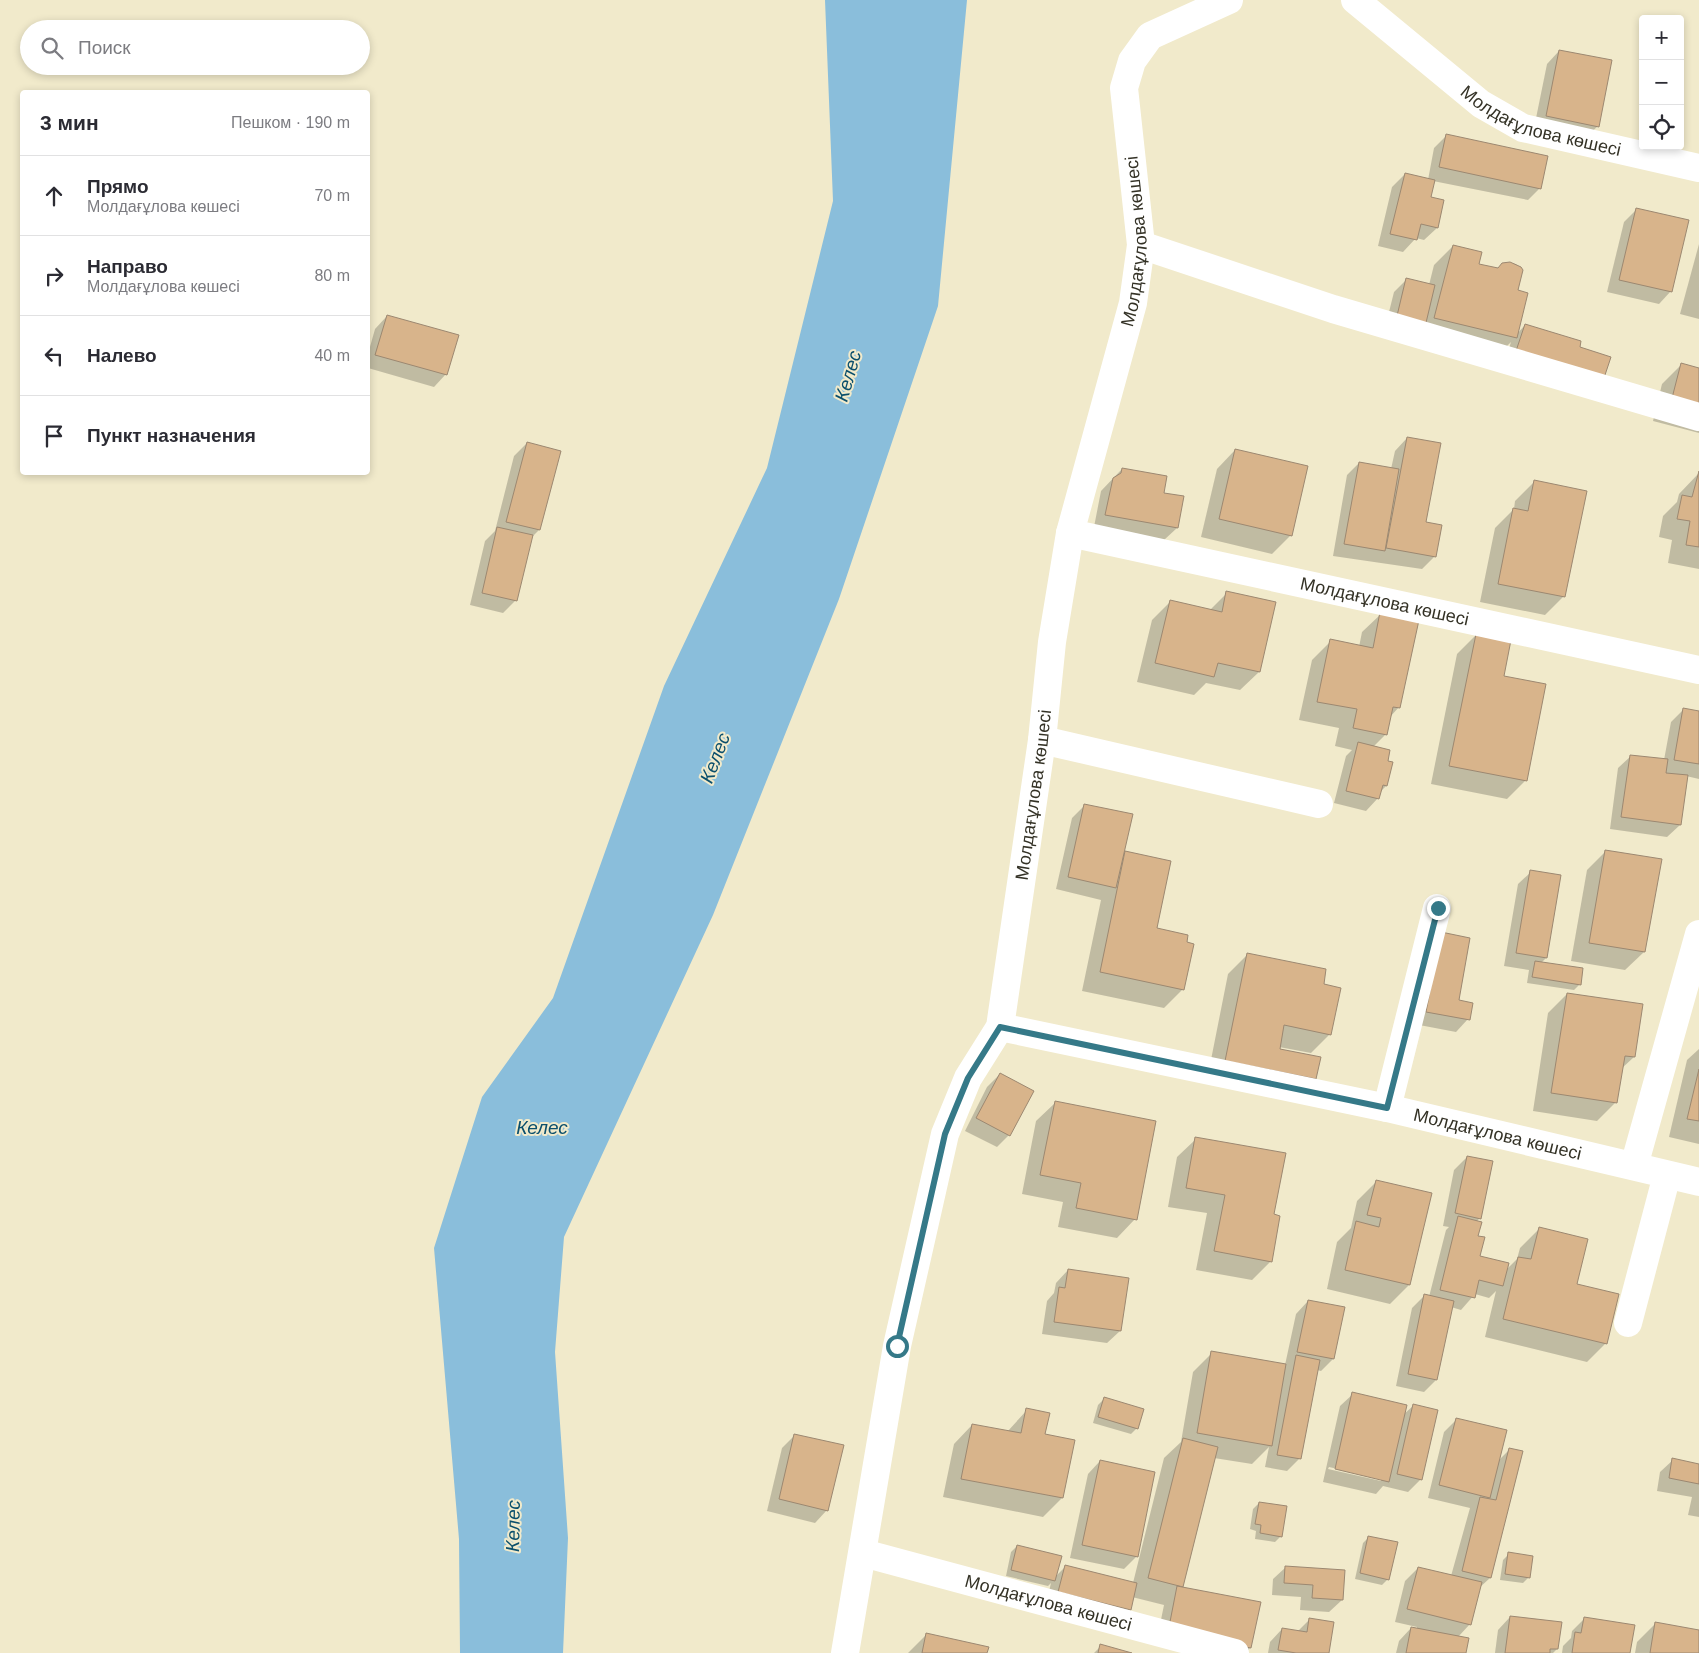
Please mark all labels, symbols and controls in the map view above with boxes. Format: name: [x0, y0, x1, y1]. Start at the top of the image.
map controls: [1639, 15, 1684, 150]
button: +: [1639, 15, 1684, 60]
search box: [20, 20, 370, 75]
icon: search: [38, 34, 66, 62]
text: Поиск: [78, 37, 131, 58]
button: −: [1639, 60, 1684, 105]
street label: Молдағұлова көшесі: [1457, 81, 1623, 160]
button: locate: [1639, 105, 1684, 150]
text: 3 мин: [40, 111, 99, 134]
text: Пешком · 190 m: [231, 114, 350, 131]
street label: Молдағұлова көшесі: [1117, 155, 1151, 329]
text: Прямо: [87, 176, 149, 197]
icon: ahead: [40, 182, 68, 210]
text: 70 m: [314, 187, 350, 204]
text: Молдағұлова көшесі: [87, 198, 240, 215]
text: Направо: [87, 256, 168, 277]
icon: right: [40, 262, 68, 290]
text: 80 m: [314, 267, 350, 284]
text: Молдағұлова көшесі: [87, 278, 240, 295]
icon: left: [40, 342, 68, 370]
text: Налево: [87, 345, 157, 366]
text: 40 m: [314, 347, 350, 364]
water label: Келес: [831, 348, 865, 404]
icon: arrive: [40, 422, 68, 450]
text: Пункт назначения: [87, 425, 256, 446]
street label: Молдағұлова көшесі: [1298, 573, 1471, 630]
street label: Молдағұлова көшесі: [1012, 709, 1055, 881]
water label: Келес: [696, 730, 734, 786]
route end: [1427, 897, 1450, 920]
street label: Молдағұлова көшесі: [1412, 1105, 1584, 1164]
water label: Келес: [516, 1117, 568, 1138]
route start: [886, 1335, 909, 1358]
water label: Келес: [502, 1499, 524, 1552]
street label: Молдағұлова көшесі: [963, 1571, 1134, 1635]

